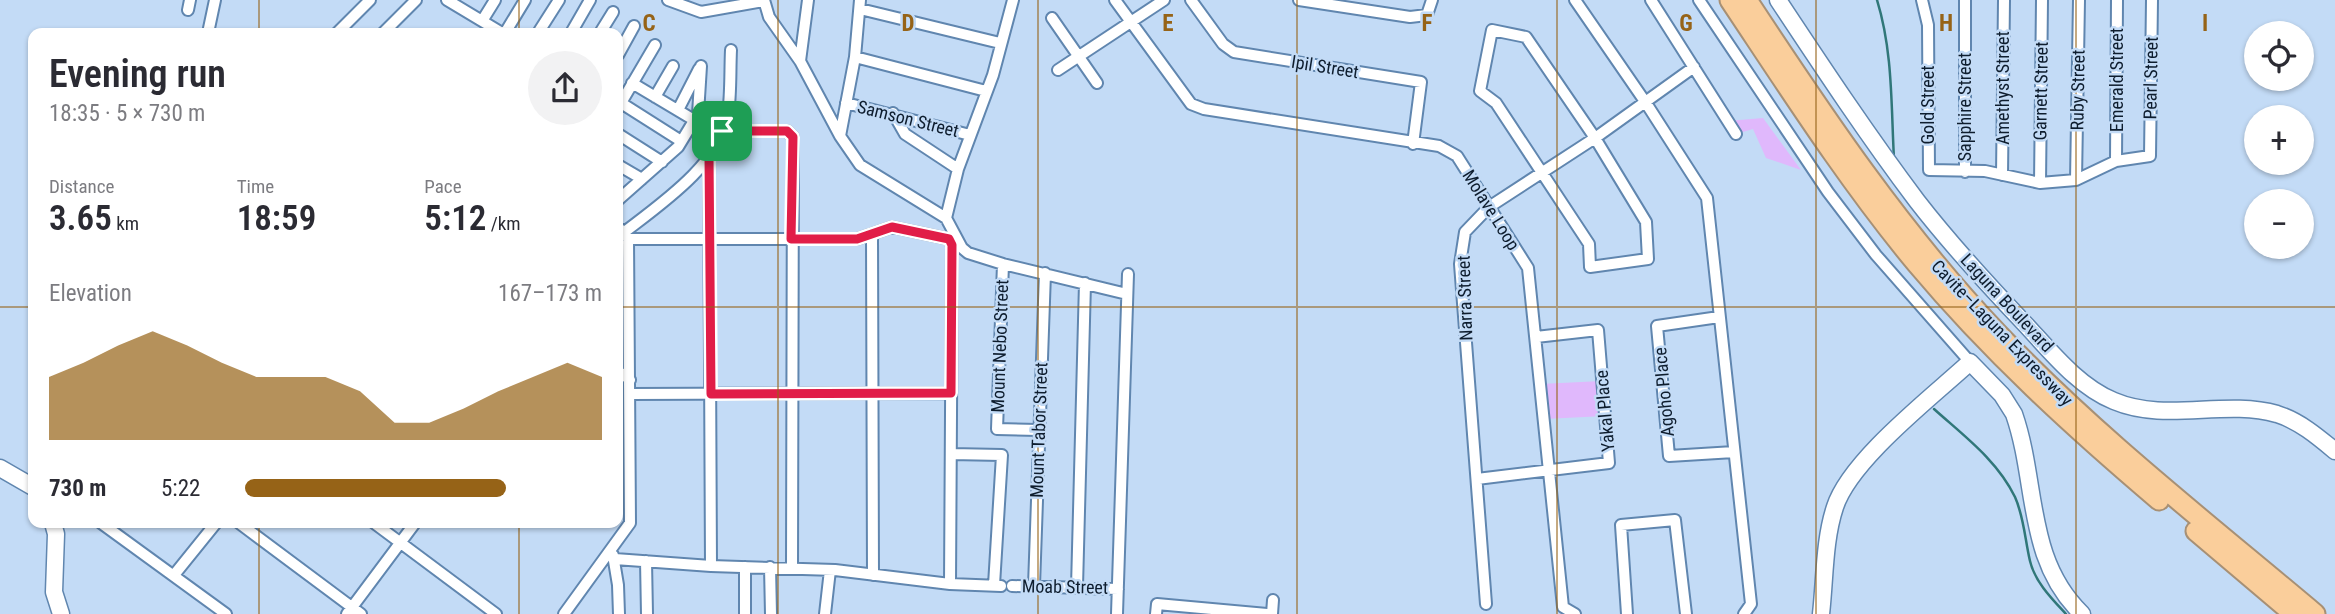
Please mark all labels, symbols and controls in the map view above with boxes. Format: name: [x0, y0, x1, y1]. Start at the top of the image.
text: C: [642, 10, 656, 37]
text: D: [902, 10, 915, 37]
text: E: [1162, 10, 1174, 37]
text: F: [1422, 10, 1433, 37]
text: G: [1679, 10, 1693, 37]
text: H: [1939, 10, 1953, 37]
text: I: [2202, 10, 2208, 37]
map controls: [2244, 21, 2314, 259]
button: locate: [2244, 21, 2314, 91]
street label: Emerald Street: [2106, 28, 2127, 132]
street label: Amethyst Street: [1992, 31, 2013, 145]
street label: Pearl Street: [2139, 36, 2162, 120]
street label: Garnett Street: [2029, 41, 2052, 141]
street label: Ruby Street: [2066, 49, 2089, 131]
button: share: [528, 51, 602, 125]
street label: Ipil Street: [1290, 51, 1360, 82]
text: Evening run: [49, 52, 226, 96]
street label: Sapphire Street: [1954, 53, 1975, 161]
street label: Gold Street: [1917, 65, 1938, 145]
street label: Samson Street: [855, 96, 961, 141]
text: 18:35 · 5 × 730 m: [49, 100, 205, 127]
pin: [692, 101, 752, 161]
button: +: [2244, 105, 2314, 175]
icon: arrive: [703, 112, 741, 150]
street label: Molave Loop: [1458, 166, 1524, 254]
text: Distance: [49, 175, 114, 198]
text: Time: [237, 175, 274, 198]
text: Pace: [424, 175, 462, 198]
button: −: [2244, 189, 2314, 259]
text: 3.65: [49, 198, 112, 239]
text: 18:59: [237, 198, 316, 239]
text: 5:12: [424, 198, 486, 239]
text: km: [112, 212, 139, 235]
text: /km: [486, 212, 521, 235]
street label: Laguna Boulevard: [1956, 249, 2058, 356]
street label: Narra Street: [1453, 255, 1476, 341]
street label: Cavite–Laguna Expressway: [1927, 255, 2078, 410]
street label: Mount Nebo Street: [987, 279, 1012, 413]
text: Elevation: [49, 280, 132, 307]
text: 167–173 m: [498, 280, 602, 307]
street label: Agoho Place: [1649, 346, 1678, 438]
street label: Mount Tabor Street: [1026, 362, 1051, 498]
street label: Yakal Place: [1590, 369, 1619, 453]
text: 730 m: [49, 475, 106, 502]
text: 5:22: [161, 475, 200, 502]
street label: Moab Street: [1022, 575, 1108, 598]

